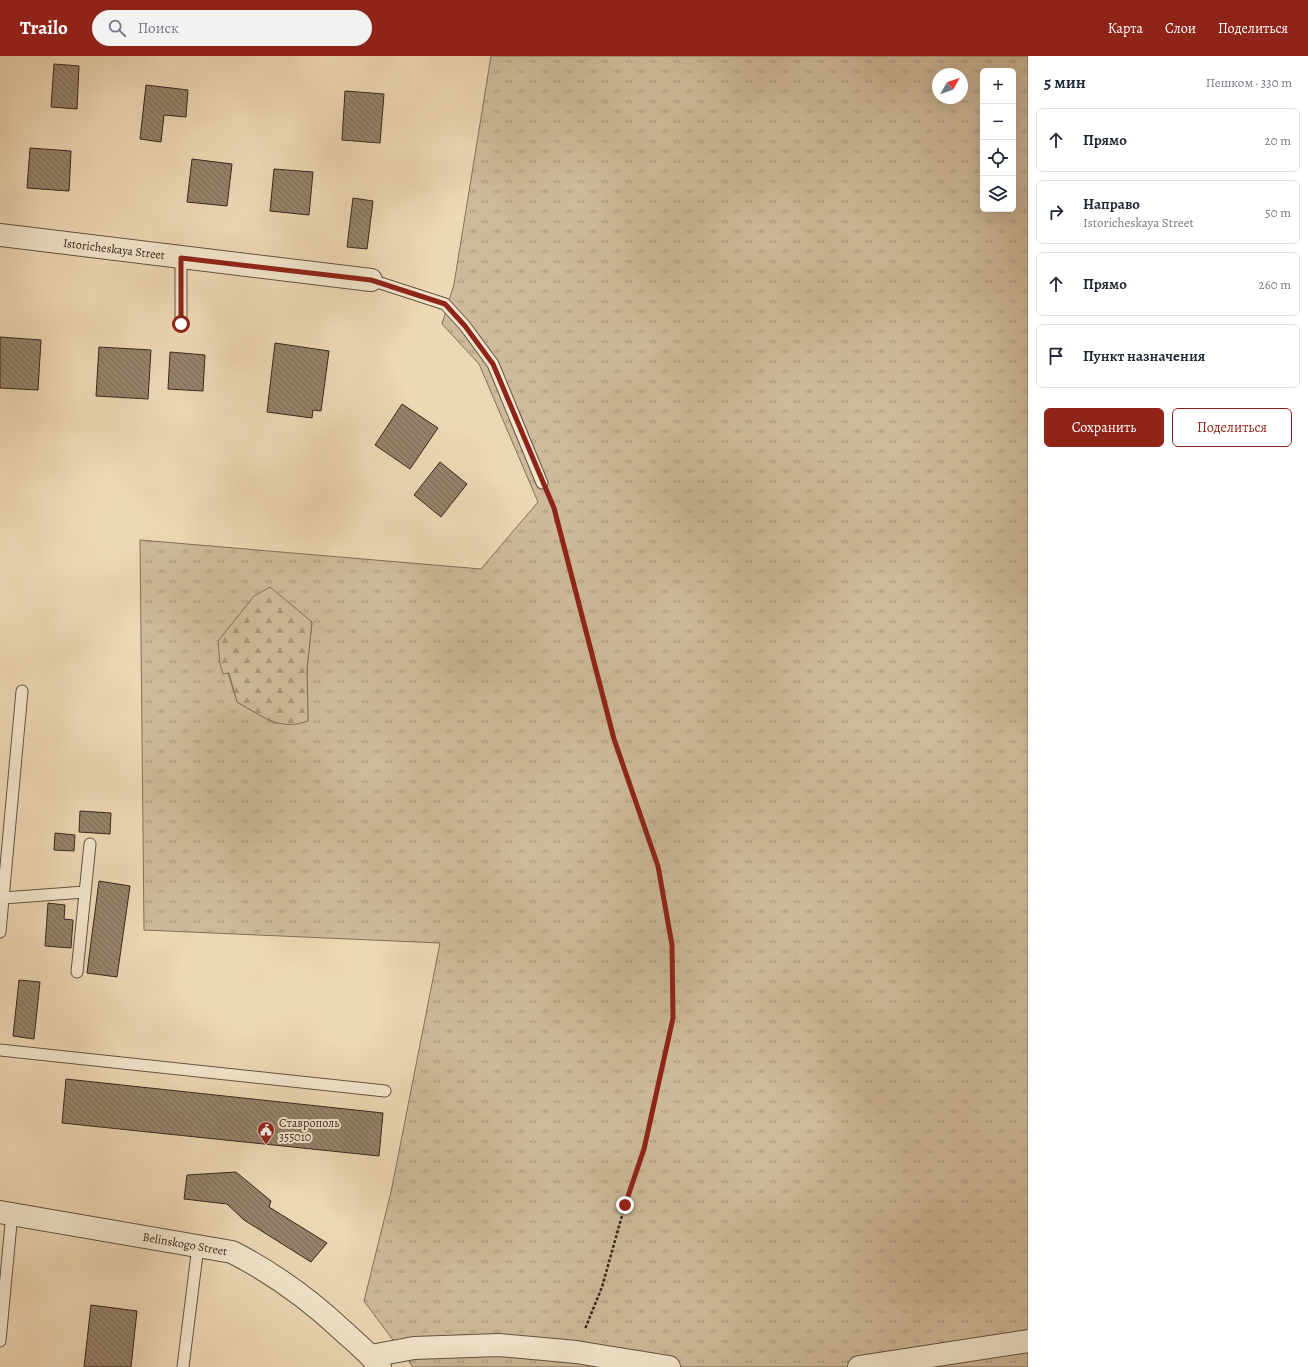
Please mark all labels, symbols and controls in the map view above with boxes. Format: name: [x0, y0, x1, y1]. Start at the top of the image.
search box: [92, 10, 372, 46]
text: Trailo: [20, 15, 68, 41]
icon: search: [106, 17, 128, 39]
text: Поиск: [138, 18, 179, 38]
text: Карта: [1108, 19, 1143, 38]
text: Слои: [1165, 19, 1196, 38]
text: Поделиться: [1218, 19, 1288, 38]
north arrow: [932, 68, 968, 104]
map controls: [980, 68, 1016, 212]
button: +: [980, 68, 1016, 104]
text: 5 мин: [1044, 71, 1086, 94]
text: Пешком · 330 m: [1206, 74, 1292, 91]
button: −: [980, 104, 1016, 140]
icon: ahead: [1045, 129, 1067, 151]
text: Прямо: [1083, 130, 1127, 150]
text: 20 m: [1265, 132, 1291, 149]
button: locate: [980, 140, 1016, 176]
button: layers: [980, 176, 1016, 212]
text: Направо: [1083, 194, 1140, 214]
icon: right: [1045, 201, 1067, 223]
text: 50 m: [1265, 204, 1291, 221]
text: Istoricheskaya Street: [1083, 214, 1194, 231]
street label: Istoricheskaya Street: [62, 235, 166, 263]
icon: ahead: [1045, 273, 1067, 295]
text: Прямо: [1083, 274, 1127, 294]
text: 260 m: [1258, 276, 1291, 293]
route start: [172, 315, 190, 333]
icon: arrive: [1045, 345, 1067, 367]
text: Пункт назначения: [1083, 346, 1205, 366]
button: Сохранить: [1044, 408, 1164, 447]
button: Поделиться: [1172, 408, 1292, 447]
place label: Ставрополь 355010: [279, 1115, 340, 1145]
public building icon: Ставрополь 355010: [256, 1120, 276, 1145]
route end: [616, 1196, 634, 1214]
street label: Belinskogo Street: [141, 1229, 229, 1259]

